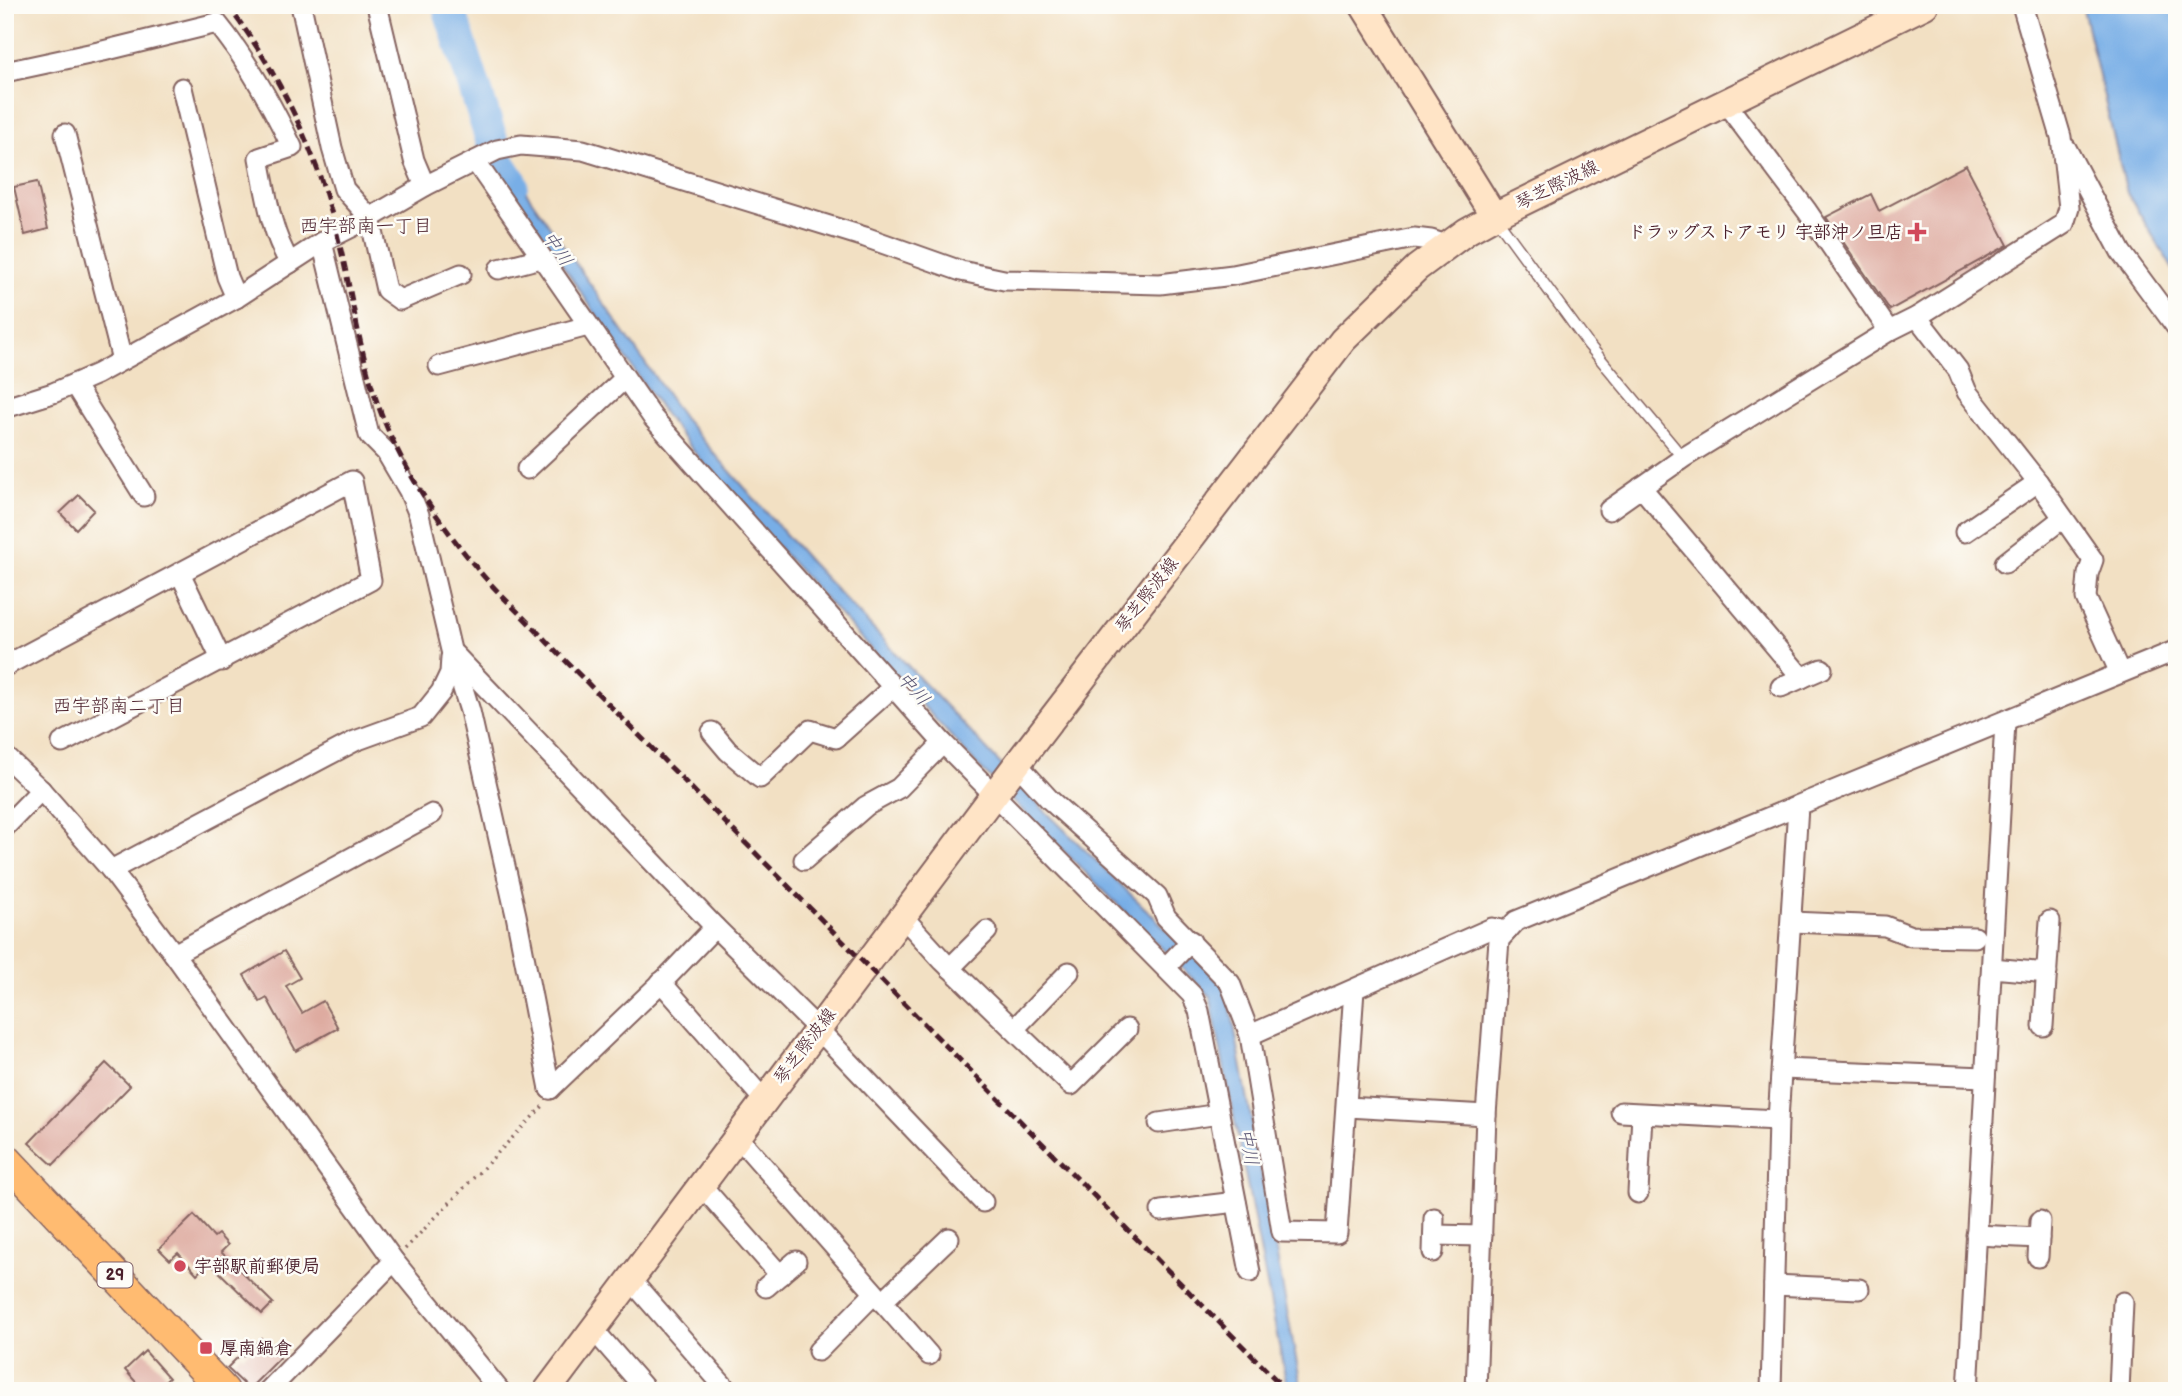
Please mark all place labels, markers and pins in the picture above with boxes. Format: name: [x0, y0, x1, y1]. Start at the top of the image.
place label: ドラッグストアモリ 宇部沖ノ旦店: [1628, 222, 1903, 243]
marker: ドラッグストアモリ 宇部沖ノ旦店: [1909, 224, 1925, 240]
place label: 宇部駅前郵便局: [194, 1256, 320, 1277]
marker: 宇部駅前郵便局: [172, 1258, 188, 1274]
place label: 厚南鍋倉: [220, 1338, 292, 1359]
marker: 厚南鍋倉: [198, 1340, 214, 1356]

